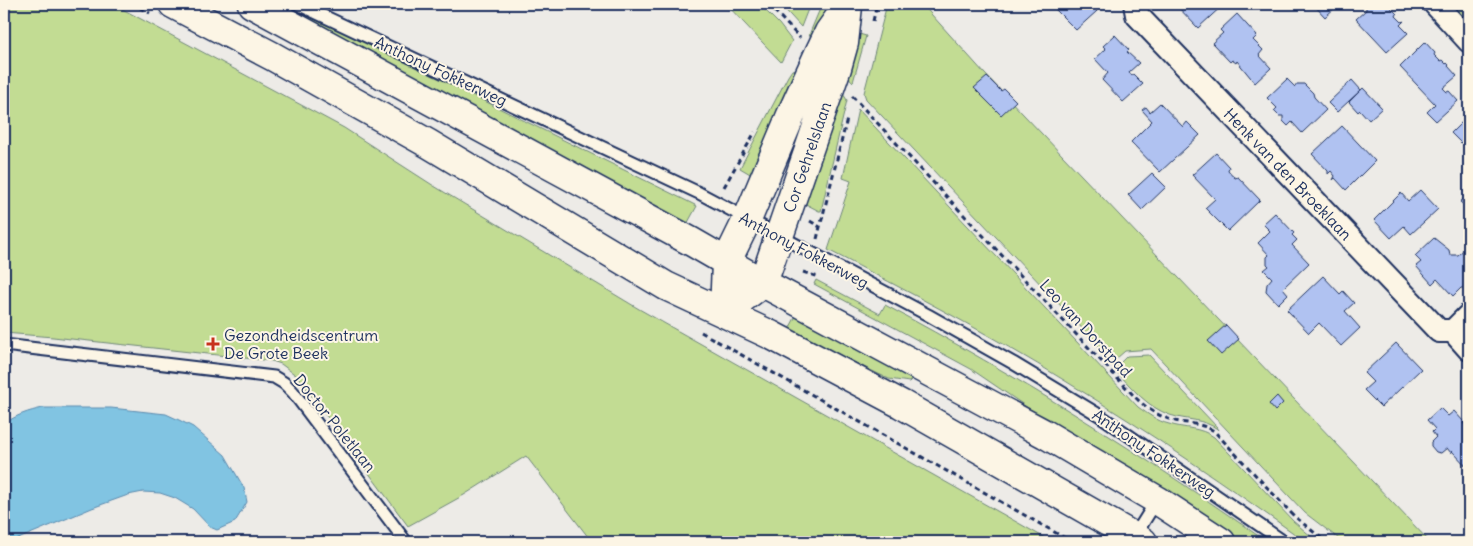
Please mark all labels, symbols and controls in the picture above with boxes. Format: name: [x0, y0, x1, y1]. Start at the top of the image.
street label: Anthony Fokkerweg: [372, 32, 510, 110]
street label: Cor Gehrelslaan: [779, 99, 835, 215]
street label: Henk van den Broeklaan: [1220, 104, 1356, 244]
street label: Anthony Fokkerweg: [736, 207, 872, 293]
street label: Leo van Dorstpad: [1035, 275, 1137, 381]
place label: Gezondheidscentrum De Grote Beek: [224, 325, 378, 363]
marker: Gezondheidscentrum De Grote Beek: [206, 337, 220, 351]
street label: Doctor Poletlaan: [289, 370, 381, 476]
street label: Anthony Fokkerweg: [1089, 404, 1219, 502]

